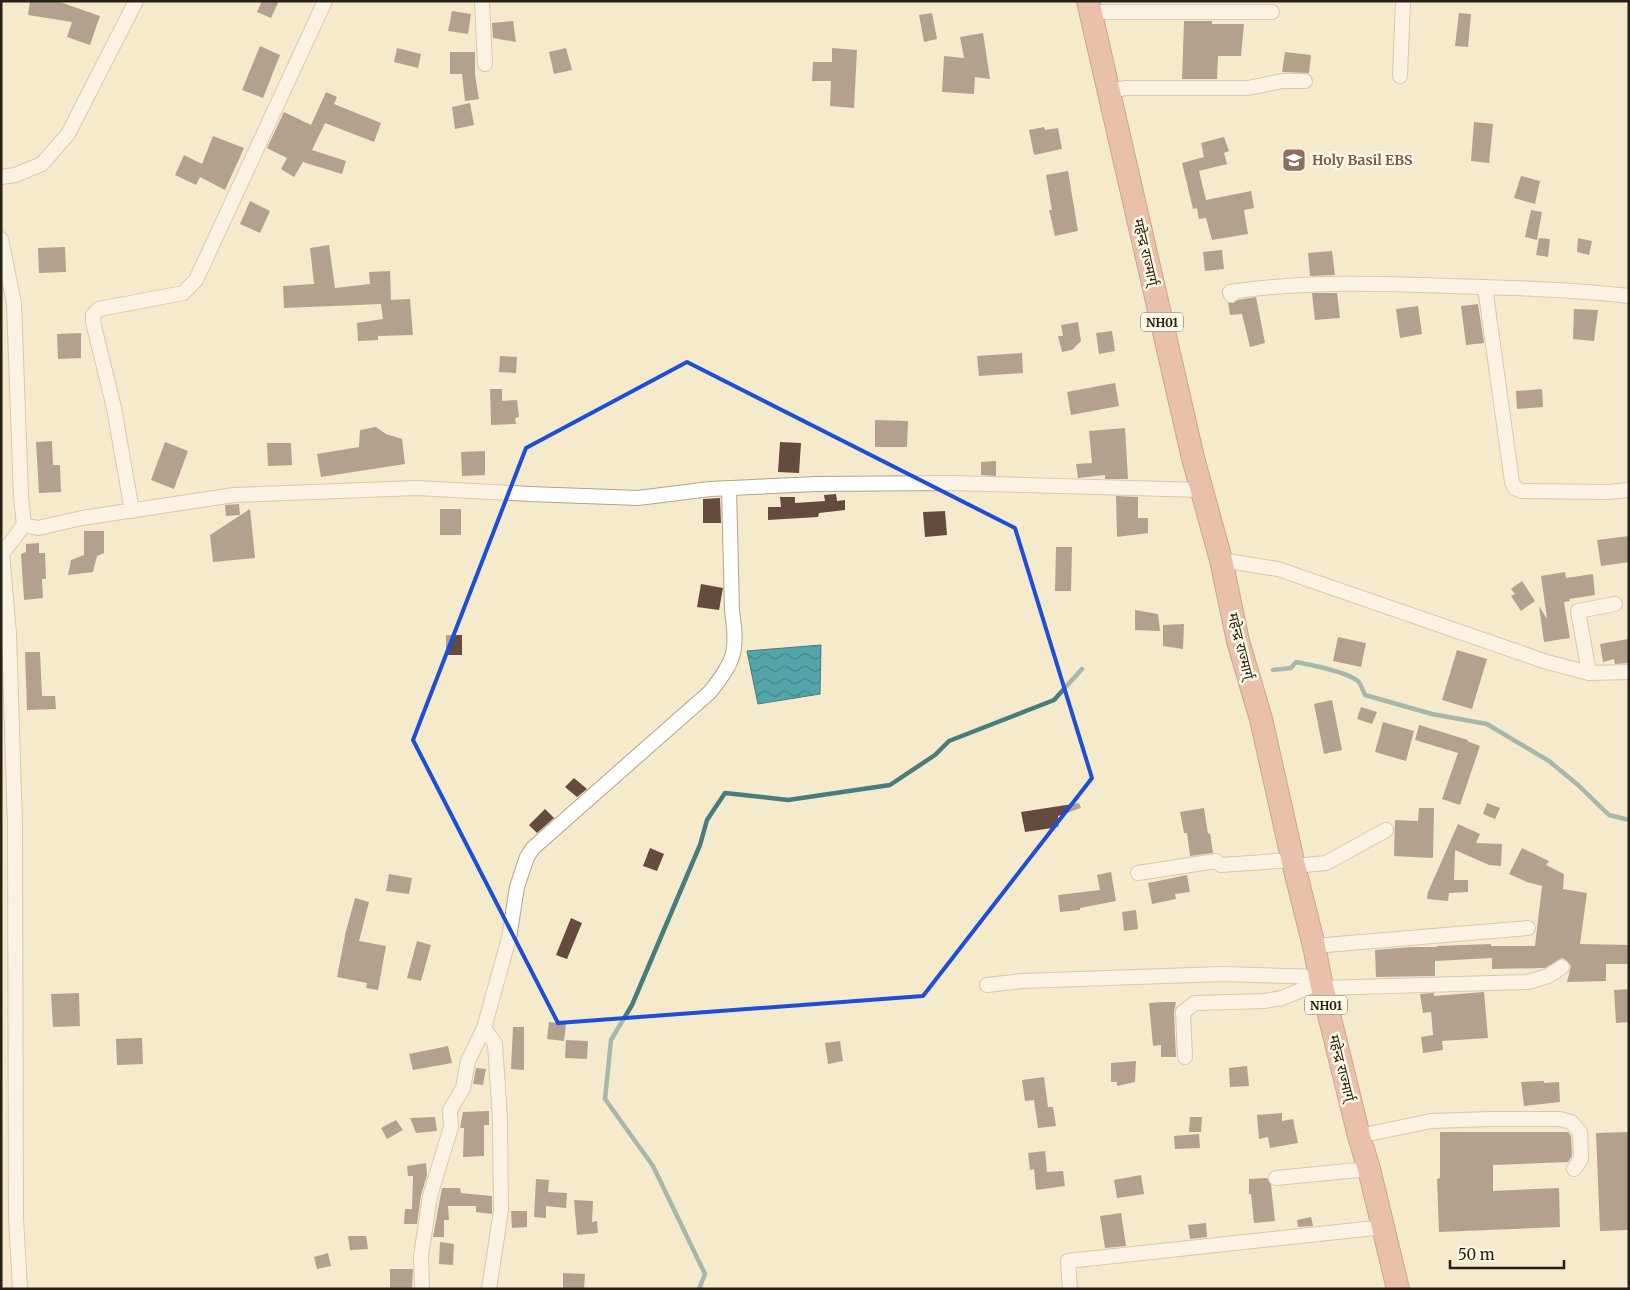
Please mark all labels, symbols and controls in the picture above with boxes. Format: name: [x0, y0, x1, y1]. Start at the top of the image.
school or university icon: Holy Basil EBS: [1281, 147, 1307, 173]
place label: Holy Basil EBS: [1312, 151, 1413, 169]
street label: महेन्द्र राज्मार्ग्: [1129, 217, 1163, 289]
road number: NH01: [1141, 313, 1183, 332]
street label: महेन्द्र राज्मार्ग्: [1223, 611, 1258, 683]
road number: NH01: [1305, 996, 1347, 1014]
street label: महेन्द्र राज्मार्ग्: [1324, 1033, 1359, 1105]
scale bar: [1450, 1238, 1564, 1270]
text: 50 m: [1458, 1245, 1495, 1264]

